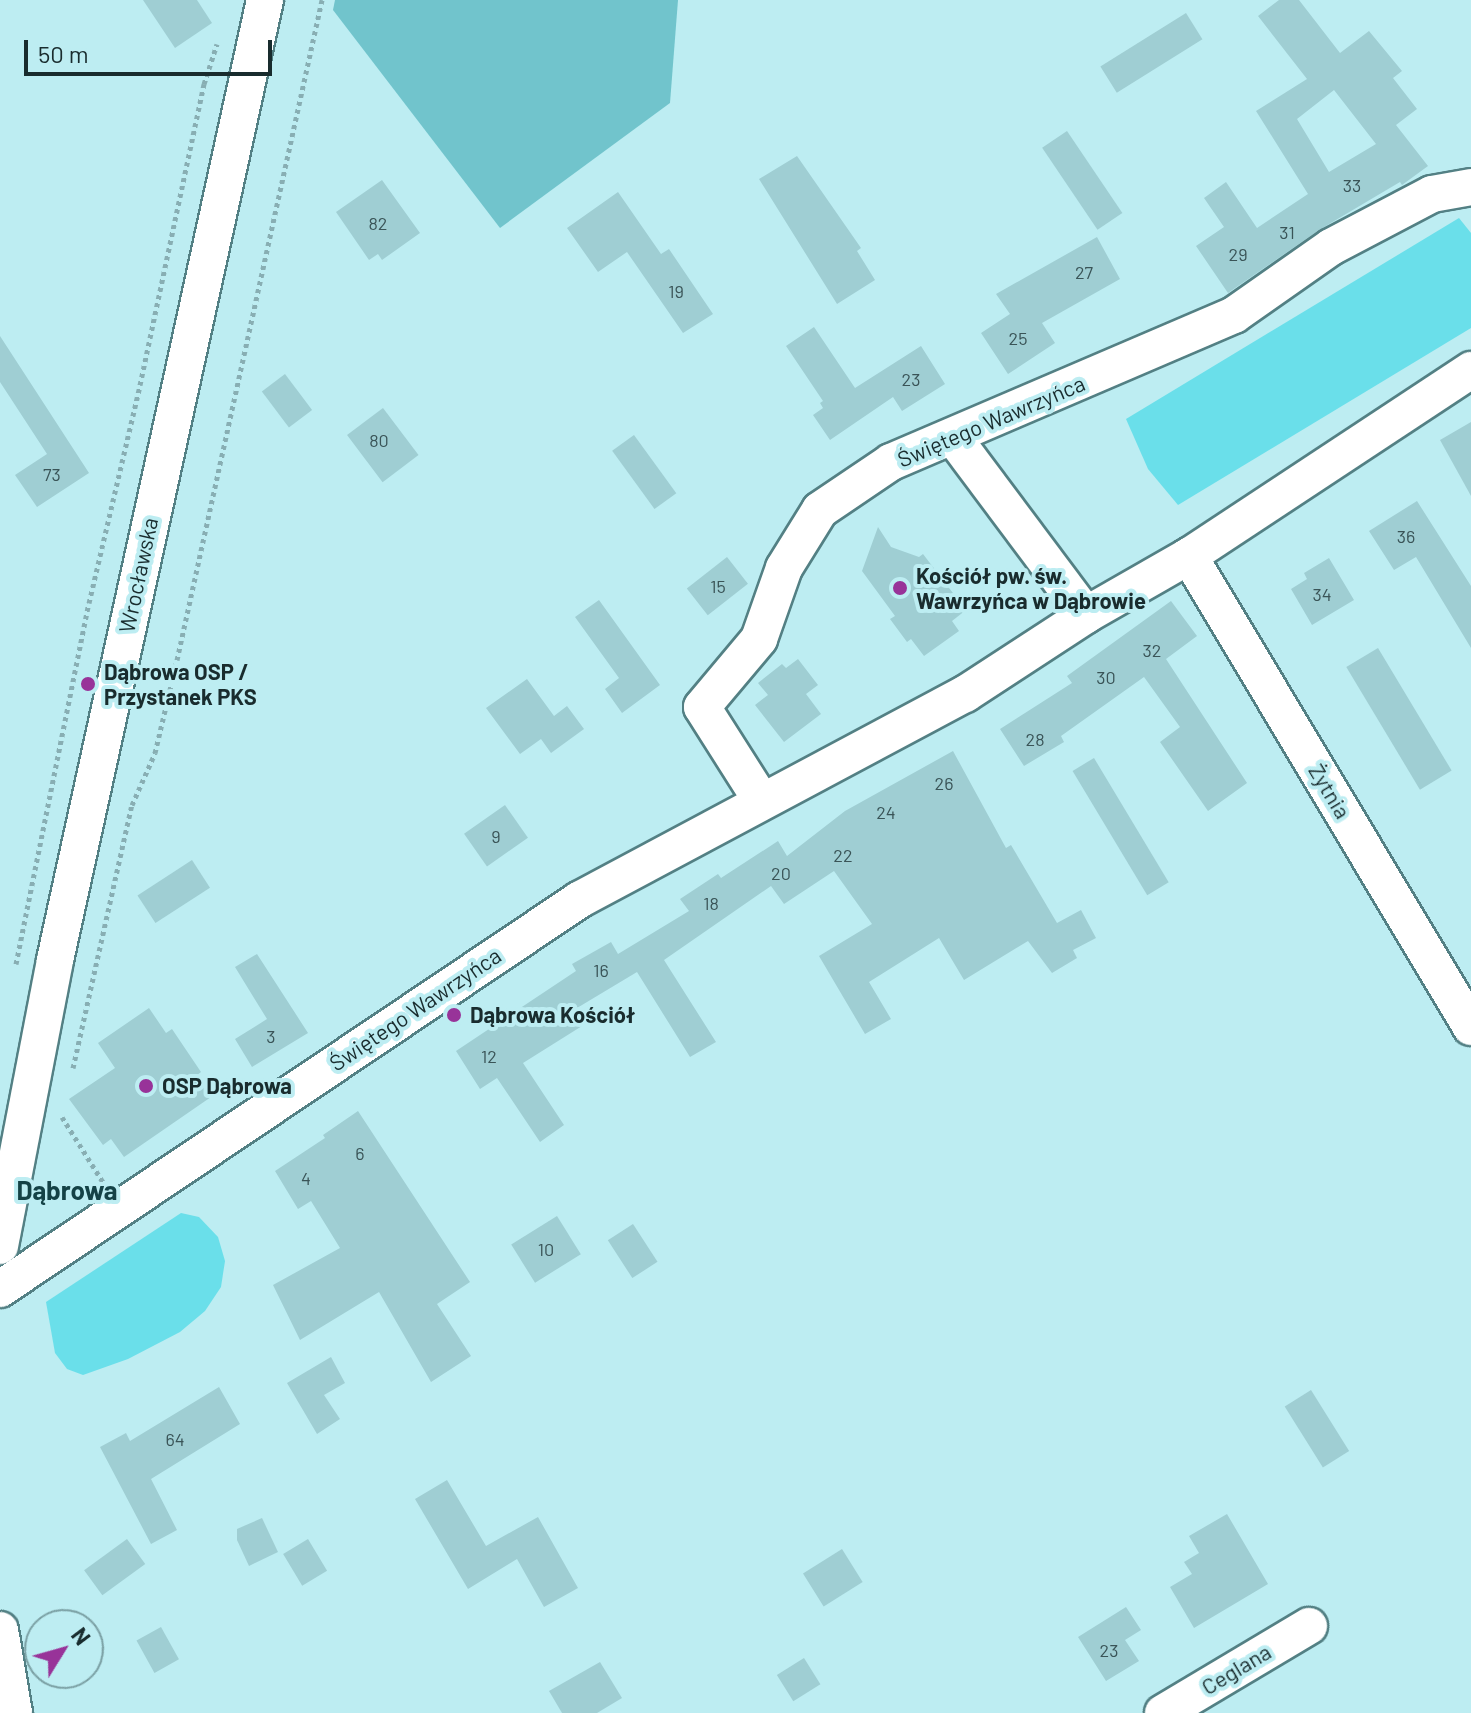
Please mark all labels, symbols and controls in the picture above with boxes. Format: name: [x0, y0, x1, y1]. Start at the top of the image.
scale bar: [28, 24, 276, 74]
text: 50 m: [38, 39, 89, 68]
house number: 33: [1343, 174, 1361, 196]
house number: 82: [368, 212, 388, 234]
house number: 31: [1279, 221, 1295, 243]
house number: 29: [1228, 243, 1248, 265]
house number: 27: [1075, 261, 1093, 283]
house number: 19: [668, 280, 684, 302]
house number: 25: [1009, 327, 1027, 349]
house number: 23: [902, 368, 920, 390]
street label: Świętego Wawrzyńca: [893, 370, 1089, 472]
house number: 80: [369, 429, 389, 451]
house number: 73: [43, 463, 61, 485]
street label: Wrocławska: [113, 515, 163, 635]
house number: 36: [1397, 525, 1415, 547]
place label: Kościół pw. św. Wawrzyńca w Dąbrowie: [916, 562, 1146, 614]
house number: 15: [710, 575, 726, 597]
marker: Kościół pw. św. Wawrzyńca w Dąbrowie: [891, 579, 909, 597]
house number: 34: [1312, 583, 1332, 605]
house number: 32: [1143, 639, 1161, 661]
place label: Dąbrowa OSP / Przystanek PKS: [104, 658, 257, 710]
house number: 30: [1096, 666, 1116, 688]
marker: Dąbrowa OSP / Przystanek PKS: [79, 675, 97, 693]
house number: 28: [1025, 728, 1045, 750]
street label: Żytnia: [1304, 759, 1356, 823]
house number: 26: [935, 772, 953, 794]
house number: 24: [876, 801, 896, 823]
house number: 9: [491, 825, 501, 847]
house number: 22: [833, 844, 853, 866]
house number: 20: [771, 862, 791, 884]
house number: 18: [703, 892, 719, 914]
street label: Świętego Wawrzyńca: [324, 942, 506, 1076]
house number: 16: [593, 959, 609, 981]
place label: Dąbrowa Kościół: [470, 1002, 635, 1028]
marker: Dąbrowa Kościół: [445, 1006, 463, 1024]
house number: 3: [266, 1025, 276, 1047]
house number: 12: [481, 1045, 497, 1067]
place label: OSP Dąbrowa: [162, 1073, 292, 1099]
marker: OSP Dąbrowa: [137, 1077, 155, 1095]
house number: 6: [355, 1142, 365, 1164]
house number: 4: [301, 1167, 311, 1189]
district label: Dąbrowa: [16, 1174, 118, 1206]
house number: 10: [538, 1238, 554, 1260]
house number: 64: [165, 1428, 185, 1450]
north arrow: [24, 1609, 104, 1689]
text: N: [67, 1622, 96, 1649]
street label: Ceglana: [1197, 1638, 1275, 1700]
house number: 23: [1100, 1639, 1118, 1661]

